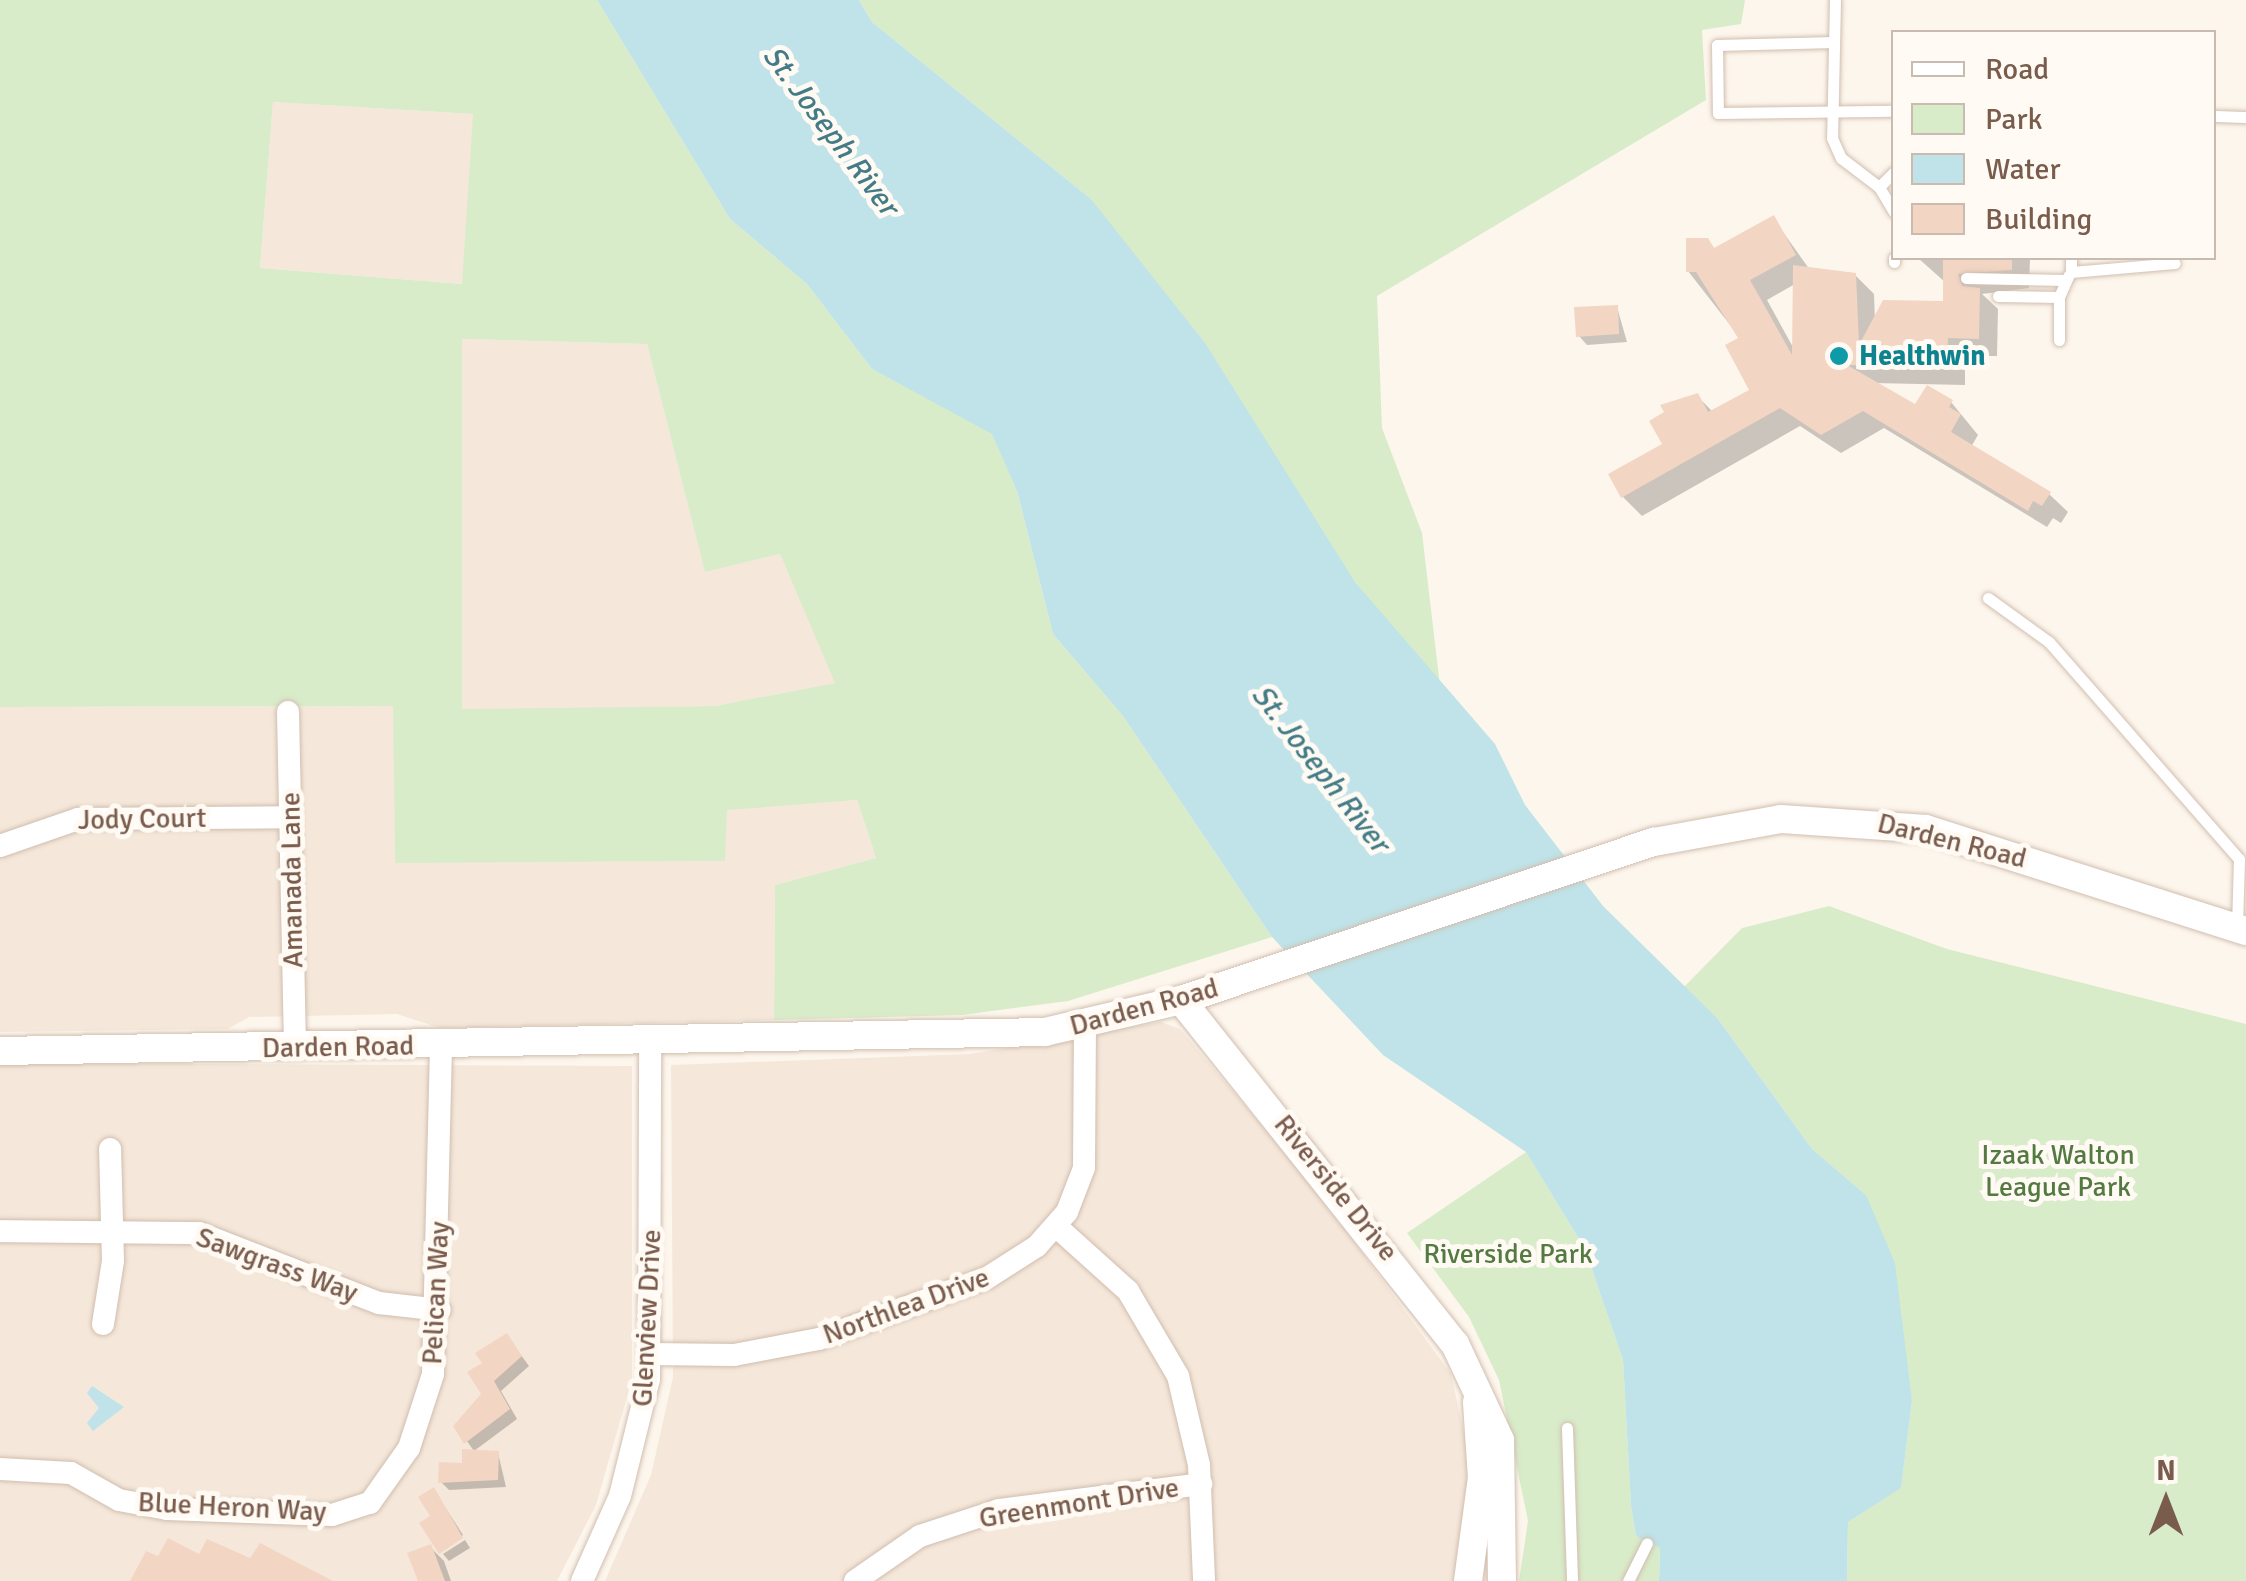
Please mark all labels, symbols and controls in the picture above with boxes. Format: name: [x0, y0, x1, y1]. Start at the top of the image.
legend: [1891, 30, 2216, 260]
water label: St. Joseph River: [755, 39, 905, 223]
text: Road: [1985, 51, 2049, 88]
text: Park: [1985, 101, 2043, 138]
text: Water: [1985, 151, 2061, 188]
text: Building: [1985, 201, 2092, 238]
place label: Healthwin: [1859, 339, 1986, 373]
marker: Healthwin: [1828, 345, 1850, 367]
water label: St. Joseph River: [1243, 678, 1397, 860]
street label: Amanada Lane: [274, 792, 310, 968]
street label: Jody Court: [77, 801, 207, 837]
street label: Darden Road: [1874, 806, 2030, 876]
street label: Darden Road: [1066, 971, 1222, 1043]
street label: Darden Road: [262, 1029, 414, 1065]
street label: Riverside Drive: [1267, 1108, 1405, 1268]
park label: Izaak Walton League Park: [1981, 1138, 2135, 1204]
street label: Sawgrass Way: [192, 1220, 362, 1310]
street label: Pelican Way: [415, 1221, 457, 1365]
street label: Glenview Drive: [626, 1228, 668, 1408]
park label: Riverside Park: [1423, 1237, 1593, 1271]
street label: Northlea Drive: [818, 1260, 994, 1352]
north arrow: [2116, 1451, 2216, 1551]
text: N: [2156, 1454, 2176, 1488]
street label: Greenmont Drive: [977, 1471, 1181, 1535]
street label: Blue Heron Way: [137, 1485, 327, 1529]

